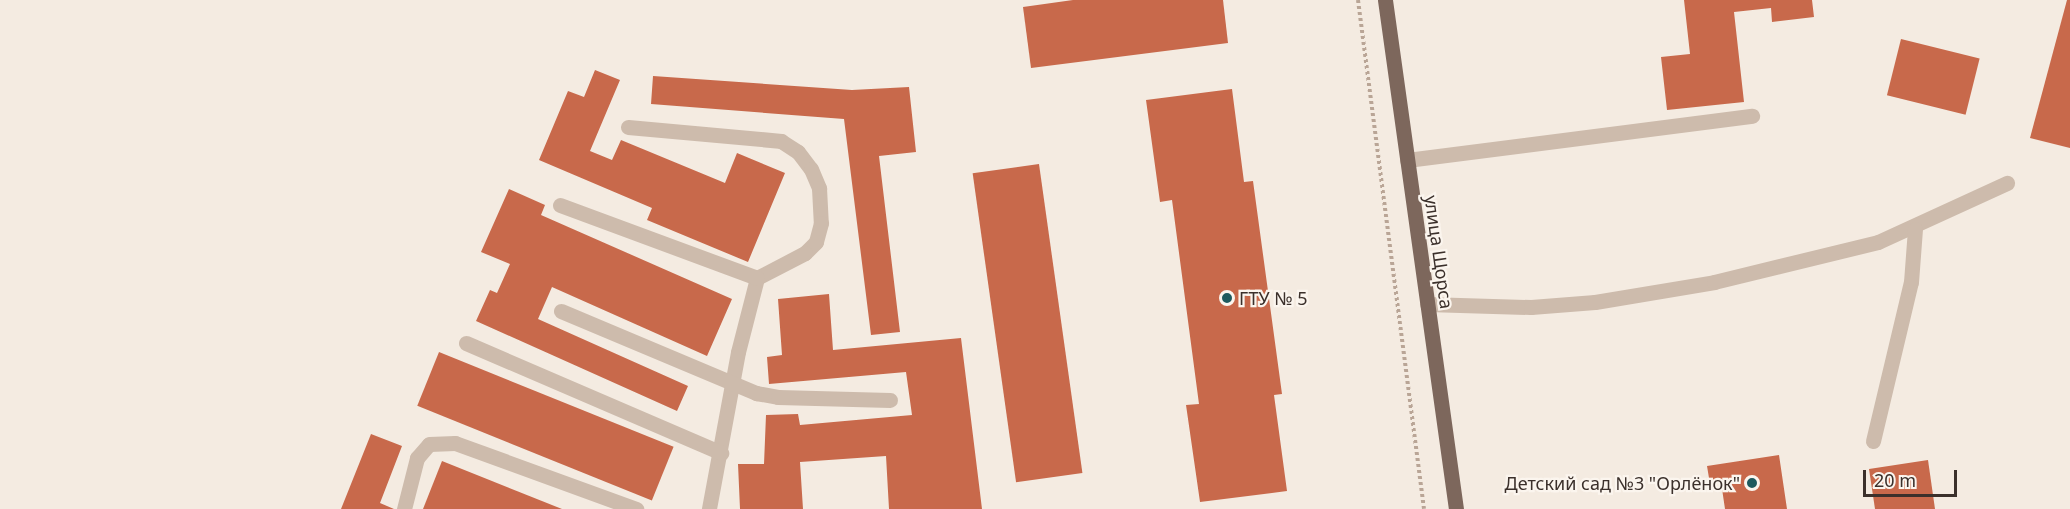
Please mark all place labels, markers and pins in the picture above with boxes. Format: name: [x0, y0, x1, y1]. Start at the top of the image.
place label: ГТУ № 5: [1239, 287, 1308, 309]
marker: ГТУ № 5: [1220, 291, 1234, 305]
place label: Детский сад №3 "Орлёнок": [1505, 472, 1740, 494]
marker: Детский сад №3 "Орлёнок": [1745, 476, 1759, 490]

